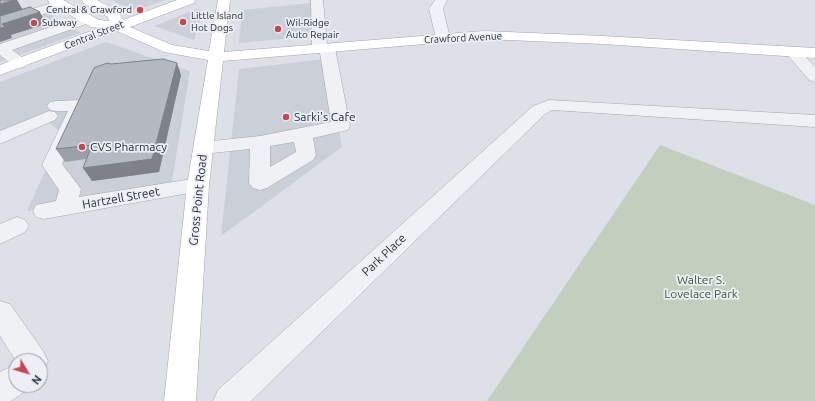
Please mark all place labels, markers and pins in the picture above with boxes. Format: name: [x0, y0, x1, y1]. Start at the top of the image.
place label: Central & Crawford: [46, 4, 132, 16]
marker: Central & Crawford: [135, 5, 145, 15]
place label: Little Island Hot Dogs: [191, 10, 243, 34]
place label: Subway: [42, 17, 76, 29]
marker: Little Island Hot Dogs: [178, 17, 188, 27]
place label: Wil-Ridge Auto Repair: [286, 17, 339, 40]
marker: Subway: [29, 18, 39, 28]
marker: Wil-Ridge Auto Repair: [273, 24, 283, 34]
place label: Sarki's Cafe: [294, 110, 356, 124]
marker: Sarki's Cafe: [281, 112, 291, 122]
place label: CVS Pharmacy: [90, 140, 167, 154]
marker: CVS Pharmacy: [77, 142, 87, 152]

